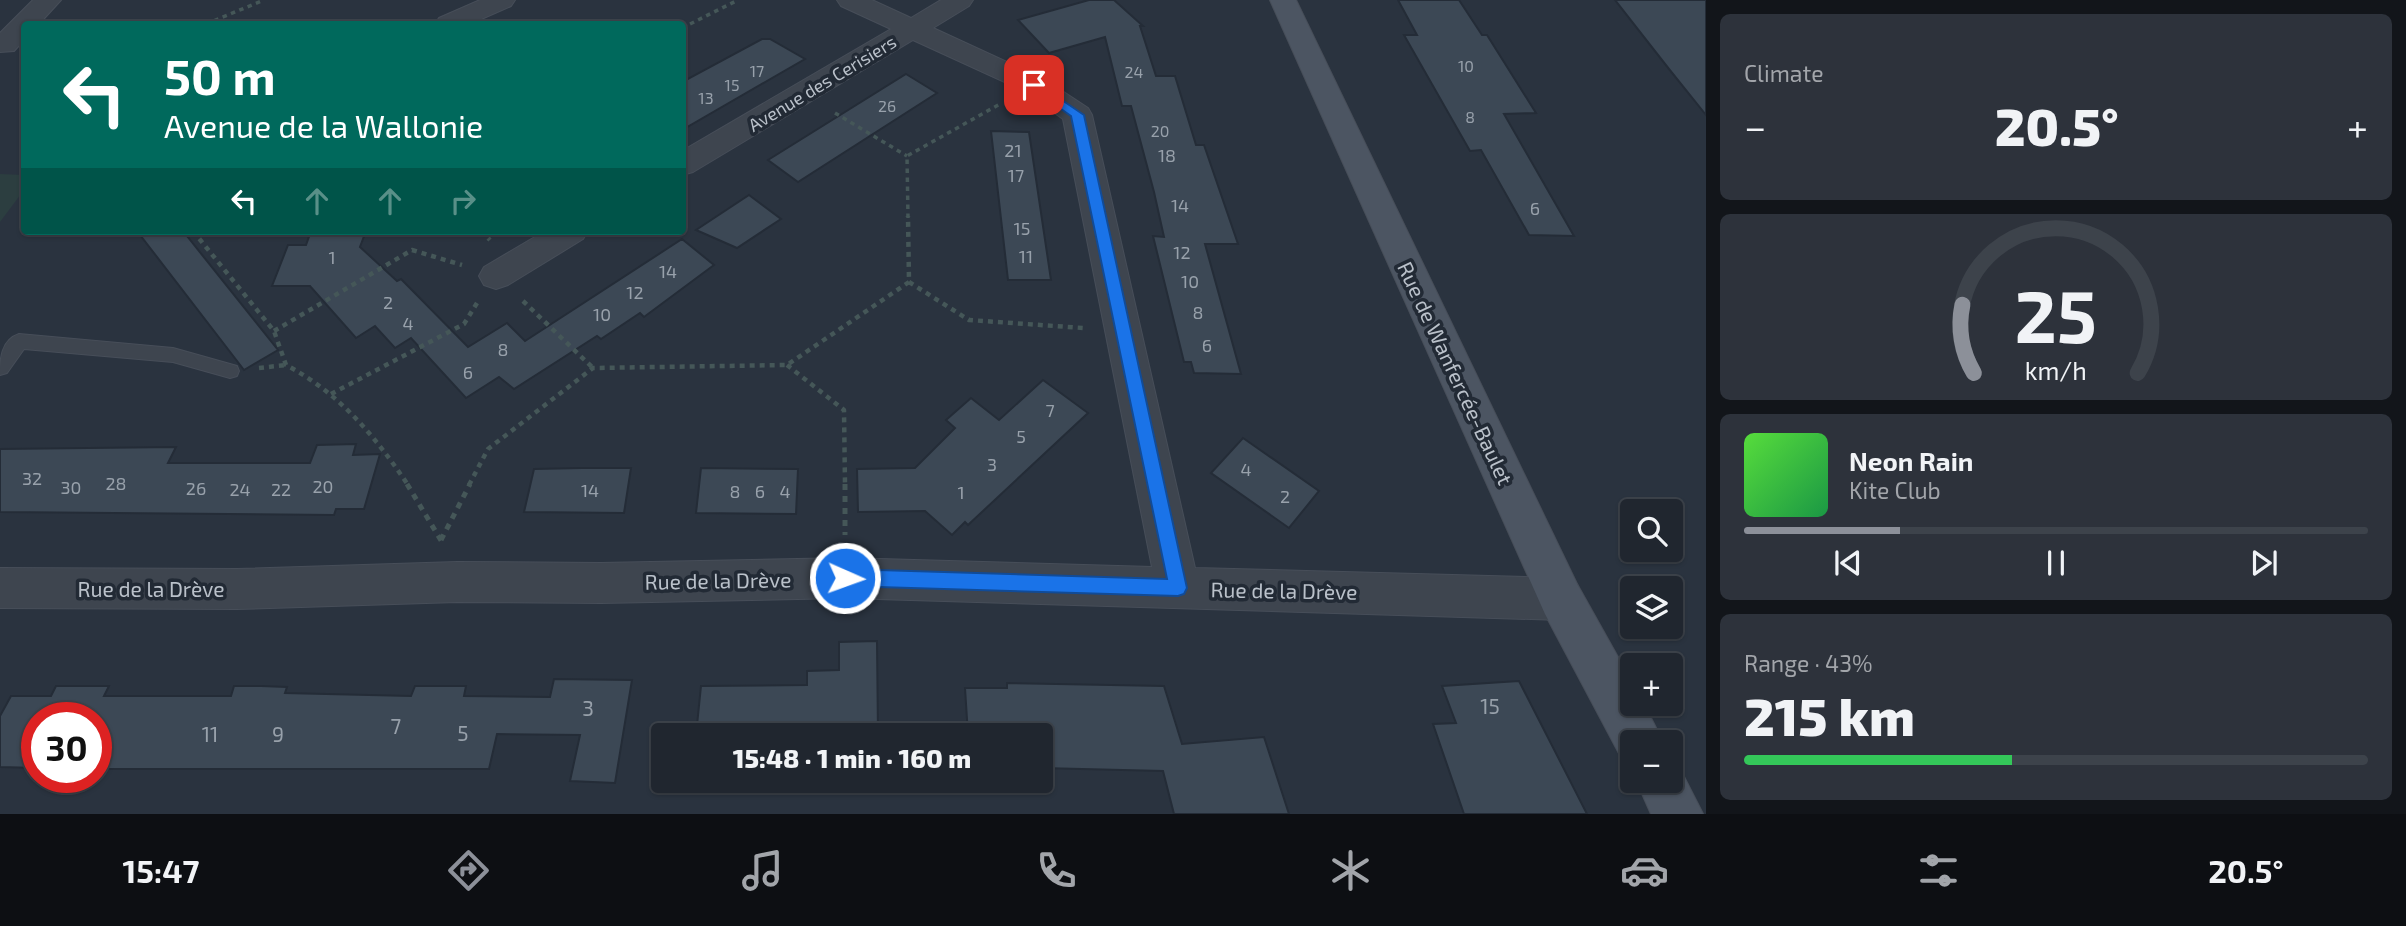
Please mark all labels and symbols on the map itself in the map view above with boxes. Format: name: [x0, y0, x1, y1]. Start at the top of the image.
street label: Avenue des Cerisiers: [744, 30, 900, 136]
pin: [1004, 55, 1064, 115]
house number: 10: [1458, 56, 1474, 75]
house number: 17: [750, 61, 764, 80]
house number: 24: [1125, 62, 1144, 81]
house number: 15: [725, 75, 739, 94]
house number: 13: [698, 88, 714, 107]
house number: 26: [878, 96, 896, 115]
house number: 8: [1465, 107, 1475, 126]
house number: 20: [1151, 121, 1169, 140]
house number: 21: [1004, 139, 1022, 161]
house number: 18: [1158, 144, 1176, 166]
house number: 17: [1008, 164, 1024, 186]
house number: 14: [1171, 194, 1189, 216]
house number: 6: [1530, 197, 1540, 219]
house number: 15: [1014, 217, 1030, 239]
house number: 12: [1173, 241, 1191, 263]
house number: 11: [1019, 245, 1033, 267]
house number: 1: [328, 246, 336, 268]
street label: Rue de Wanfercée-Baulet: [1393, 257, 1519, 489]
house number: 14: [659, 260, 677, 282]
house number: 10: [1181, 270, 1199, 292]
house number: 12: [626, 281, 644, 303]
house number: 2: [383, 291, 393, 313]
house number: 8: [1193, 301, 1203, 323]
house number: 10: [593, 303, 611, 325]
house number: 4: [402, 312, 414, 334]
house number: 6: [1202, 334, 1212, 356]
house number: 8: [498, 338, 508, 360]
house number: 6: [463, 361, 473, 383]
house number: 7: [1045, 399, 1055, 421]
house number: 5: [1016, 425, 1026, 447]
house number: 3: [987, 453, 997, 475]
house number: 4: [1240, 458, 1252, 480]
house number: 32: [22, 467, 42, 489]
house number: 28: [105, 472, 127, 494]
house number: 20: [313, 475, 333, 497]
house number: 30: [61, 476, 81, 498]
house number: 26: [186, 477, 206, 499]
house number: 24: [229, 478, 251, 500]
house number: 22: [271, 478, 291, 500]
house number: 14: [581, 479, 599, 501]
house number: 8: [730, 480, 740, 502]
house number: 6: [755, 480, 765, 502]
house number: 4: [779, 480, 791, 502]
house number: 1: [957, 481, 965, 503]
house number: 2: [1280, 485, 1290, 507]
position arrow: [808, 541, 882, 615]
street label: Rue de la Drève: [644, 566, 792, 594]
street label: Rue de la Drève: [78, 576, 224, 601]
street label: Rue de la Drève: [1210, 576, 1358, 604]
house number: 15: [1480, 693, 1500, 718]
house number: 3: [582, 695, 594, 720]
speed limit sign: 30: [21, 702, 112, 793]
house number: 7: [391, 713, 402, 738]
house number: 5: [457, 720, 469, 745]
house number: 11: [202, 721, 218, 746]
house number: 9: [272, 721, 284, 746]

